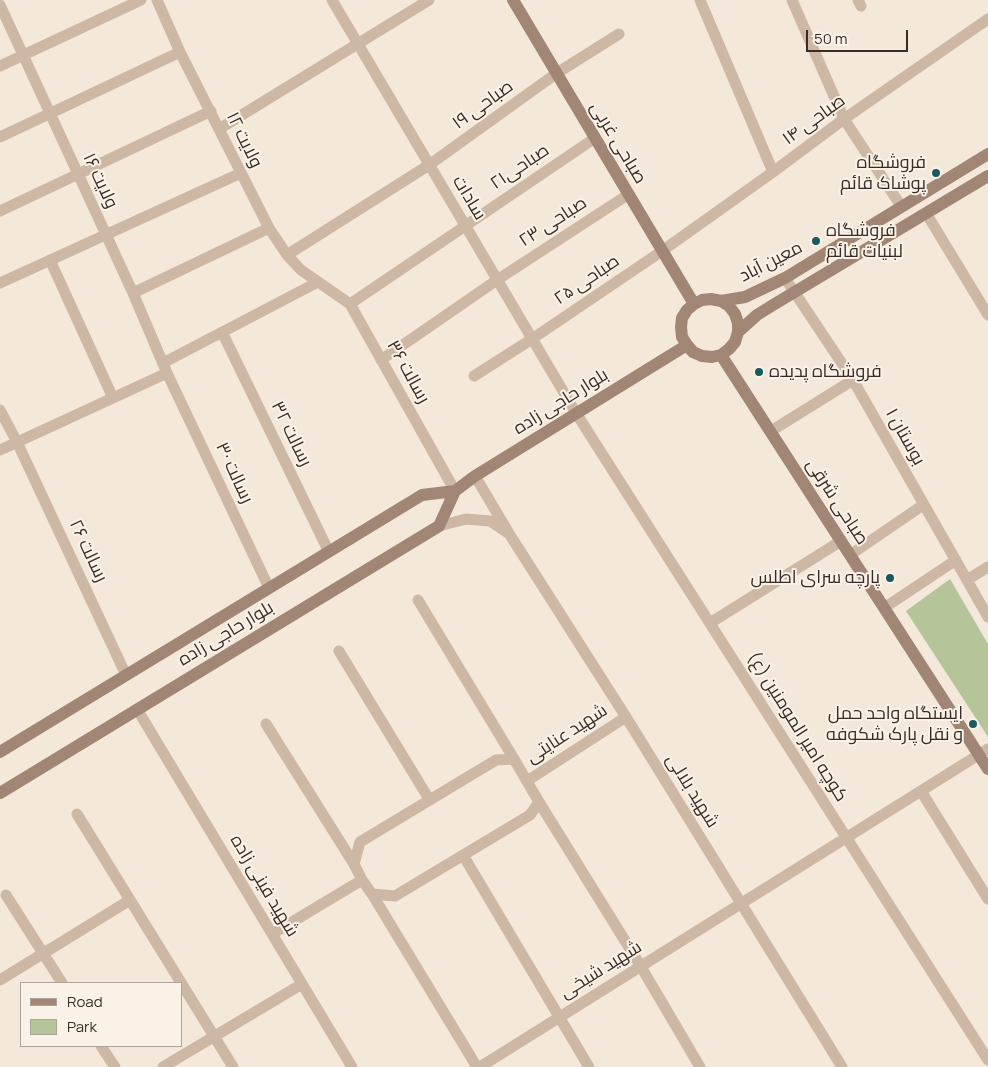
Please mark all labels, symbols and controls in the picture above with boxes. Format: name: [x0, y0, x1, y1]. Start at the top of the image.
scale bar: [808, 20, 910, 52]
text: 50 m: [814, 28, 848, 49]
street label: صباحی ۱۹: [448, 76, 518, 134]
street label: صباحی ۱۴: [778, 90, 850, 150]
street label: صباحی غربی: [585, 98, 651, 188]
street label: ولایت ۱۲: [221, 108, 267, 172]
street label: صباحی۲۱: [486, 140, 554, 194]
street label: ولایت ۱۶: [78, 150, 122, 212]
place label: فروشگاه پوشاک قائم: [840, 152, 926, 194]
marker: فروشگاه پوشاک قائم: [930, 167, 942, 179]
street label: سادات: [447, 172, 491, 224]
street label: صباحی ۲۳: [515, 192, 591, 252]
place label: فروشگاه لبنیات قائم: [826, 220, 903, 262]
marker: فروشگاه لبنیات قائم: [810, 235, 822, 247]
street label: معین آباد: [736, 237, 806, 287]
street label: صباحی ۲۵: [550, 250, 624, 310]
street label: رسالت ۳۶: [382, 337, 434, 407]
place label: فروشگاه پدیده: [769, 361, 882, 383]
street label: بلوار حاجی زاده: [510, 364, 612, 440]
marker: فروشگاه پدیده: [753, 366, 765, 378]
street label: رسالت ۳۲: [266, 398, 316, 470]
street label: بوستان ۱: [881, 405, 929, 469]
street label: رسالت ۳۰: [211, 439, 257, 507]
street label: صباحی شرقی: [801, 455, 873, 549]
street label: رسالت ۲۶: [64, 516, 112, 586]
place label: پارچه سرای اطلس: [750, 567, 880, 589]
marker: پارچه سرای اطلس: [884, 572, 896, 584]
street label: بلوار حاجی زاده: [174, 597, 278, 671]
street label: کوچه امیر المومنین (ع): [742, 648, 852, 806]
street label: شهید عنایتی: [522, 700, 612, 768]
place label: ایستگاه واحد حمل و نقل پارک شکوفه: [826, 703, 963, 746]
marker: ایستگاه واحد حمل و نقل پارک شکوفه: [967, 718, 979, 730]
street label: شهید بلالی: [661, 750, 723, 832]
street label: شهید فینی زاده: [225, 831, 303, 941]
street label: شهید شیخی: [556, 936, 646, 1004]
legend: [20, 982, 182, 1047]
text: Road: [67, 991, 103, 1012]
text: Park: [67, 1016, 97, 1037]

